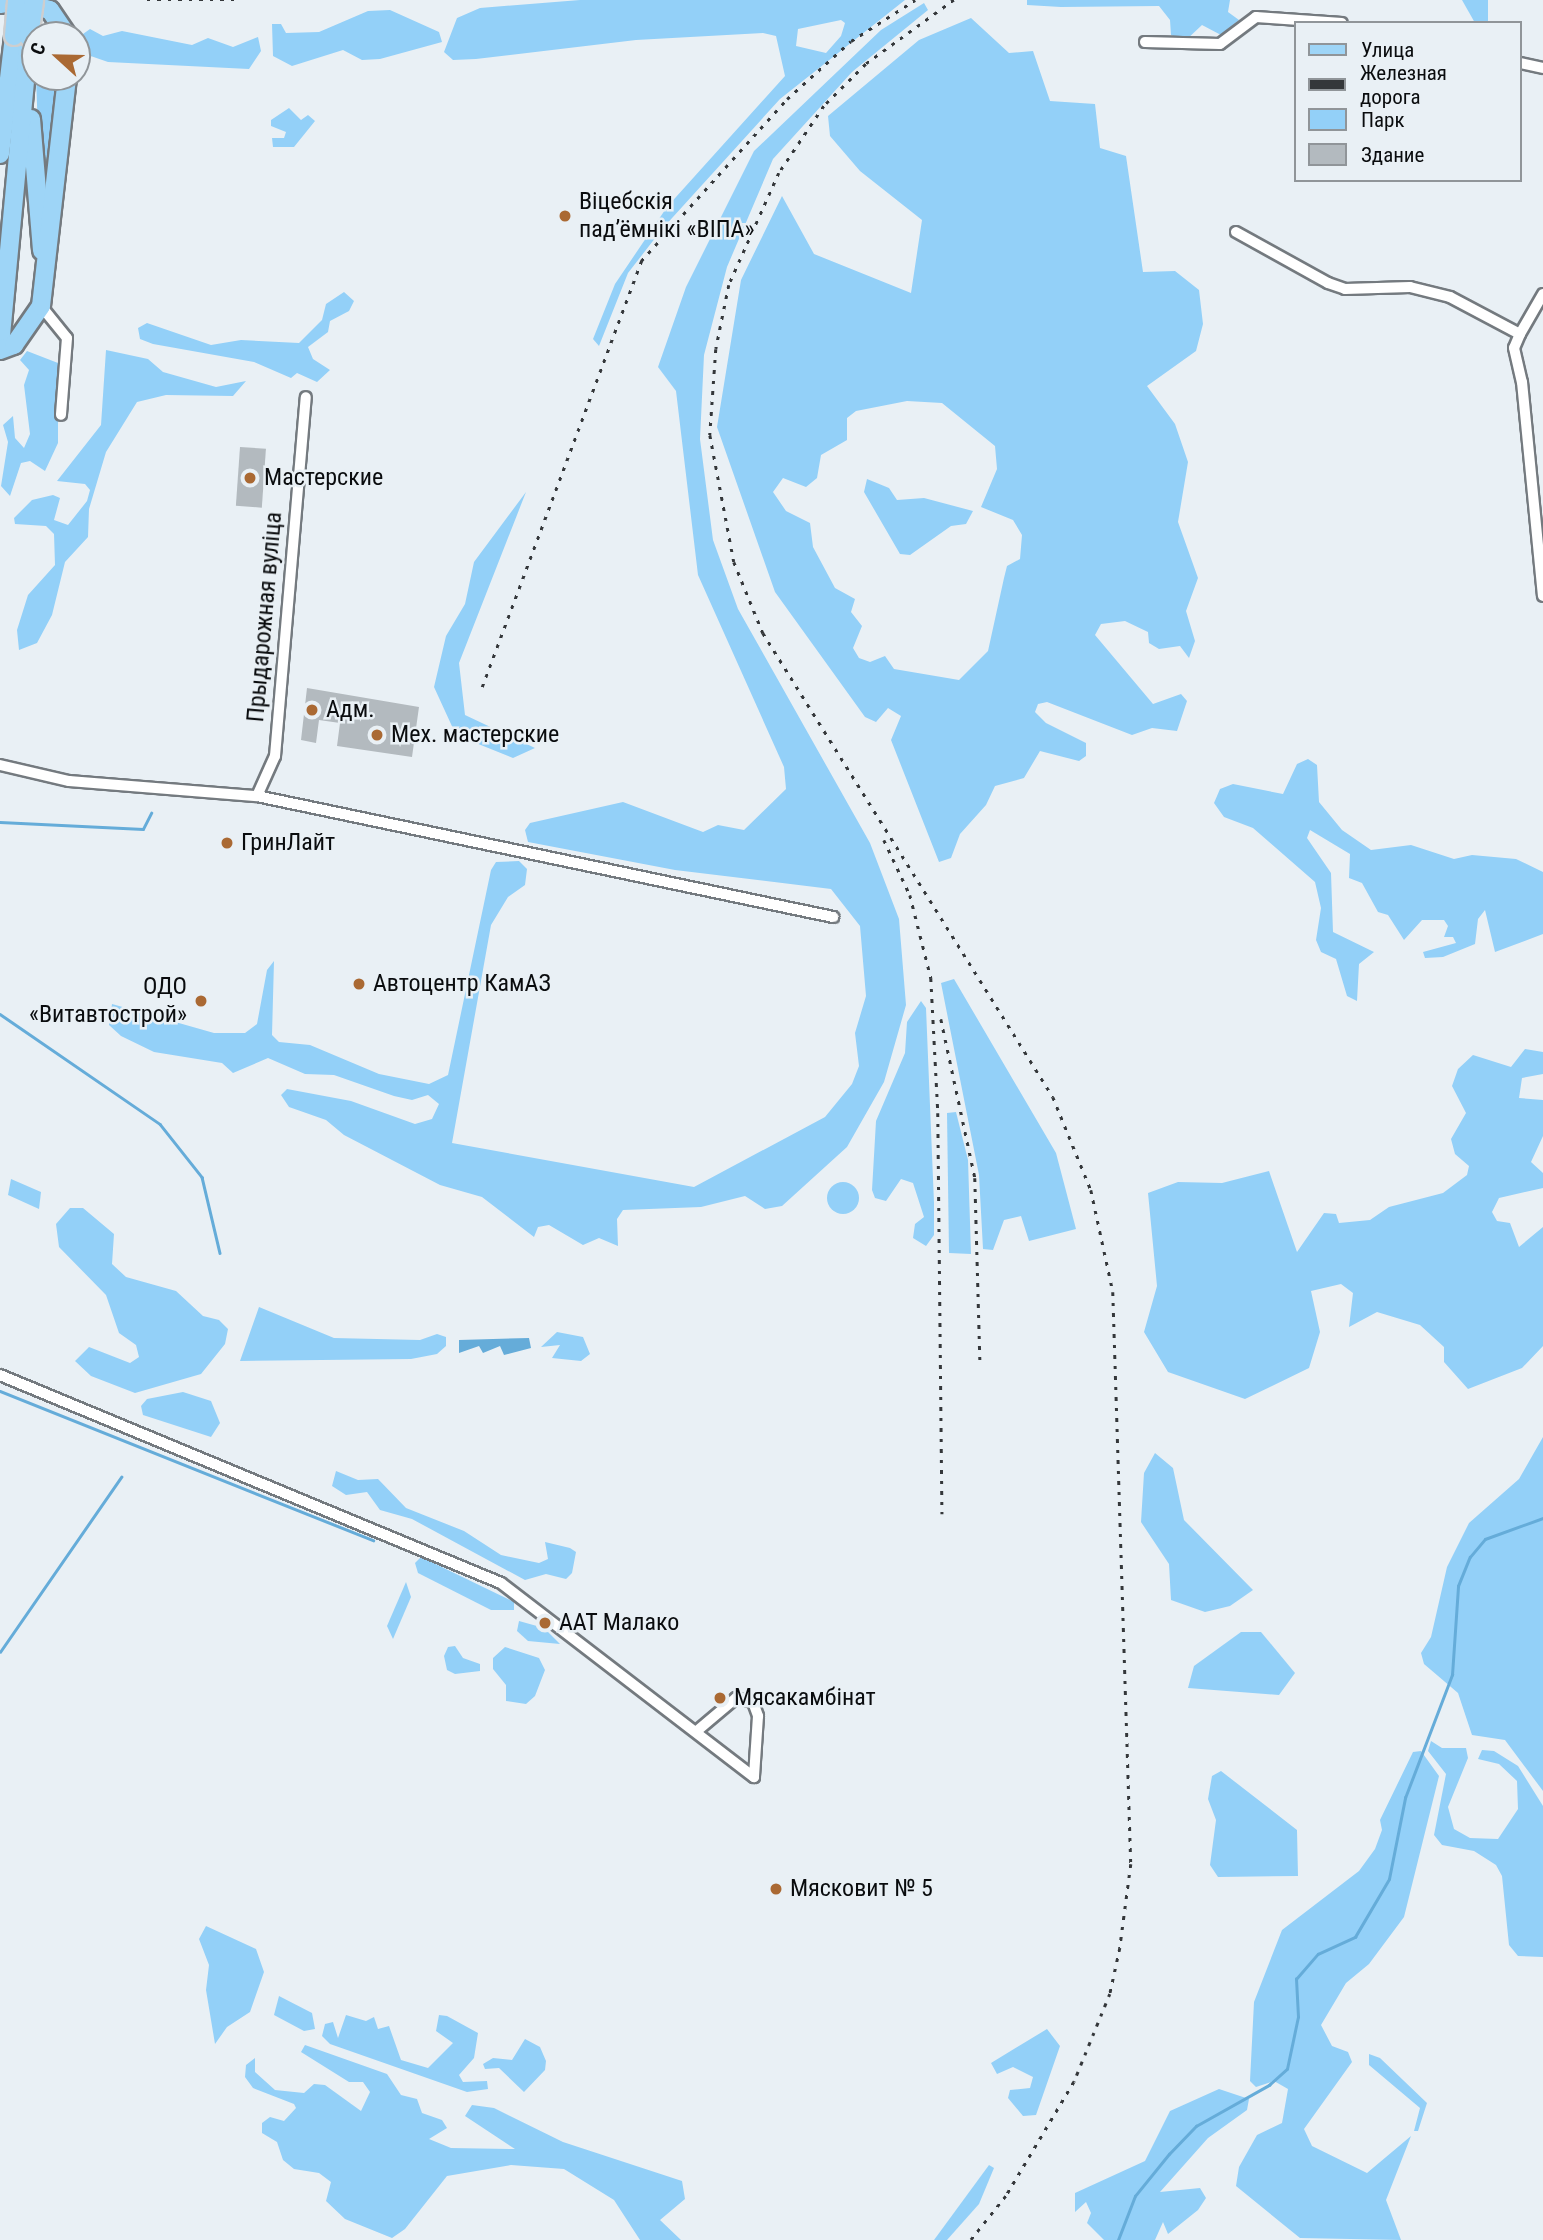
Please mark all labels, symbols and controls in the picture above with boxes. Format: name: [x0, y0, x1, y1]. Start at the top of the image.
north arrow: [21, 21, 91, 91]
legend: [1294, 21, 1522, 182]
text: Улица: [1361, 38, 1414, 62]
text: С: [25, 39, 51, 58]
text: Железная дорога: [1360, 61, 1447, 109]
text: Парк: [1361, 108, 1405, 132]
text: Здание: [1361, 143, 1424, 167]
place label: Віцебскія падʼёмнікі «ВІПА»: [579, 188, 754, 244]
marker: Віцебскія падʼёмнікі «ВІПА»: [557, 208, 573, 224]
place label: Мастерские: [264, 464, 383, 492]
marker: Мастерские: [242, 470, 258, 486]
street label: Прыдарожная вуліца: [241, 511, 289, 723]
place label: Адм.: [326, 696, 375, 724]
marker: Адм.: [304, 702, 320, 718]
place label: Мех. мастерские: [391, 721, 559, 749]
marker: Мех. мастерские: [369, 727, 385, 743]
place label: ГринЛайт: [241, 829, 335, 857]
marker: ГринЛайт: [219, 835, 235, 851]
place label: Автоцентр КамАЗ: [373, 970, 551, 998]
place label: ОДО «Витавтострой»: [29, 973, 187, 1029]
marker: Автоцентр КамАЗ: [351, 976, 367, 992]
marker: ОДО «Витавтострой»: [193, 993, 209, 1009]
place label: ААТ Малако: [559, 1609, 680, 1637]
marker: ААТ Малако: [537, 1615, 553, 1631]
place label: Мясакамбінат: [734, 1684, 876, 1712]
marker: Мясакамбінат: [712, 1690, 728, 1706]
place label: Мясковит № 5: [790, 1875, 933, 1903]
marker: Мясковит № 5: [768, 1881, 784, 1897]

